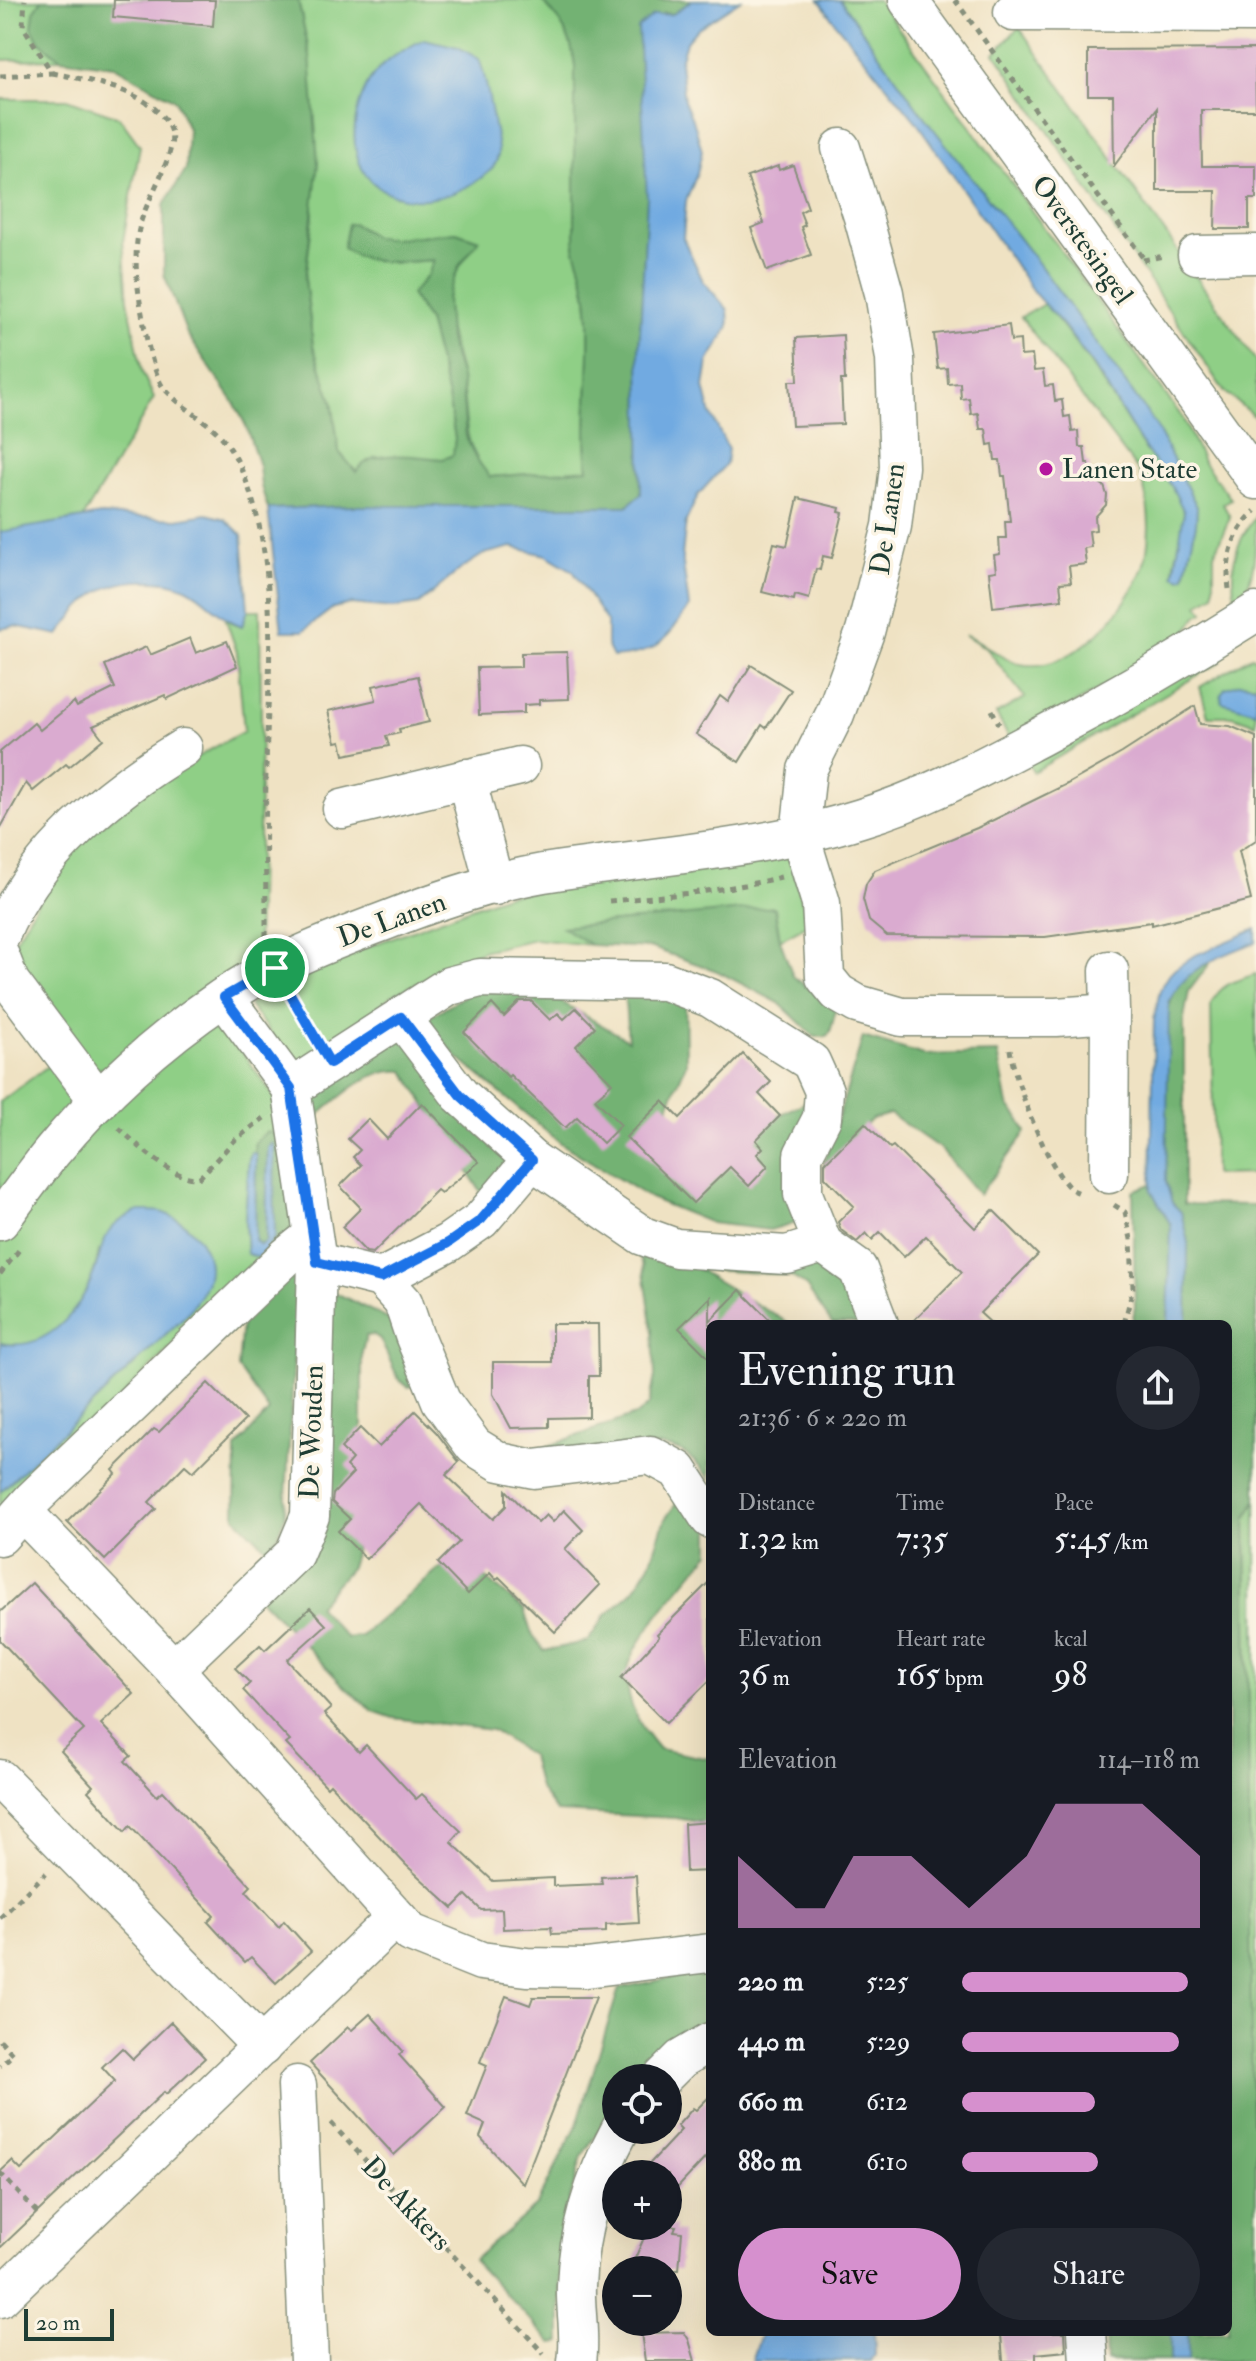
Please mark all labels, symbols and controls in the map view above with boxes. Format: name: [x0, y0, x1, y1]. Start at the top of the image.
street label: Overstesingel: [1023, 169, 1141, 311]
place label: Lanen State: [1062, 452, 1198, 487]
marker: Lanen State: [1037, 460, 1055, 478]
street label: De Lanen: [863, 461, 913, 577]
street label: De Lanen: [333, 884, 451, 956]
pin: [241, 934, 309, 1002]
icon: arrive: [253, 946, 297, 990]
text: Evening run: [738, 1344, 956, 1399]
button: share: [1116, 1346, 1200, 1430]
street label: De Wouden: [292, 1364, 332, 1500]
text: 21:36 · 6 × 220 m: [738, 1402, 907, 1434]
text: Distance: [738, 1489, 815, 1517]
text: Time: [896, 1489, 944, 1517]
text: Pace: [1054, 1489, 1093, 1517]
text: 1.32: [738, 1517, 787, 1560]
text: 7:35: [896, 1517, 948, 1560]
text: 5:45: [1054, 1517, 1111, 1560]
text: km: [787, 1528, 819, 1556]
text: /km: [1111, 1528, 1149, 1556]
text: Elevation: [738, 1625, 822, 1653]
text: Heart rate: [896, 1625, 986, 1653]
text: kcal: [1054, 1625, 1088, 1653]
text: 36: [738, 1653, 768, 1696]
text: 165: [896, 1653, 940, 1696]
text: 98: [1054, 1653, 1087, 1696]
text: m: [768, 1664, 790, 1692]
text: bpm: [940, 1664, 984, 1692]
text: Elevation: [738, 1744, 837, 1776]
text: 114–118 m: [1098, 1744, 1200, 1776]
text: 220 m: [738, 1966, 803, 1998]
text: 5:25: [866, 1966, 908, 1998]
text: 440 m: [738, 2026, 805, 2058]
text: 5:29: [866, 2026, 910, 2058]
map controls: [602, 2064, 682, 2336]
button: locate: [602, 2064, 682, 2144]
text: 660 m: [738, 2086, 803, 2118]
text: 6:12: [866, 2086, 908, 2118]
text: 880 m: [738, 2146, 801, 2178]
text: 6:10: [866, 2146, 908, 2178]
street label: De Akkers: [354, 2150, 458, 2258]
button: +: [602, 2160, 682, 2240]
button: Save: [738, 2228, 961, 2320]
button: Share: [977, 2228, 1200, 2320]
button: −: [602, 2256, 682, 2336]
scale bar: [24, 2305, 114, 2341]
text: 20 m: [36, 2309, 80, 2337]

